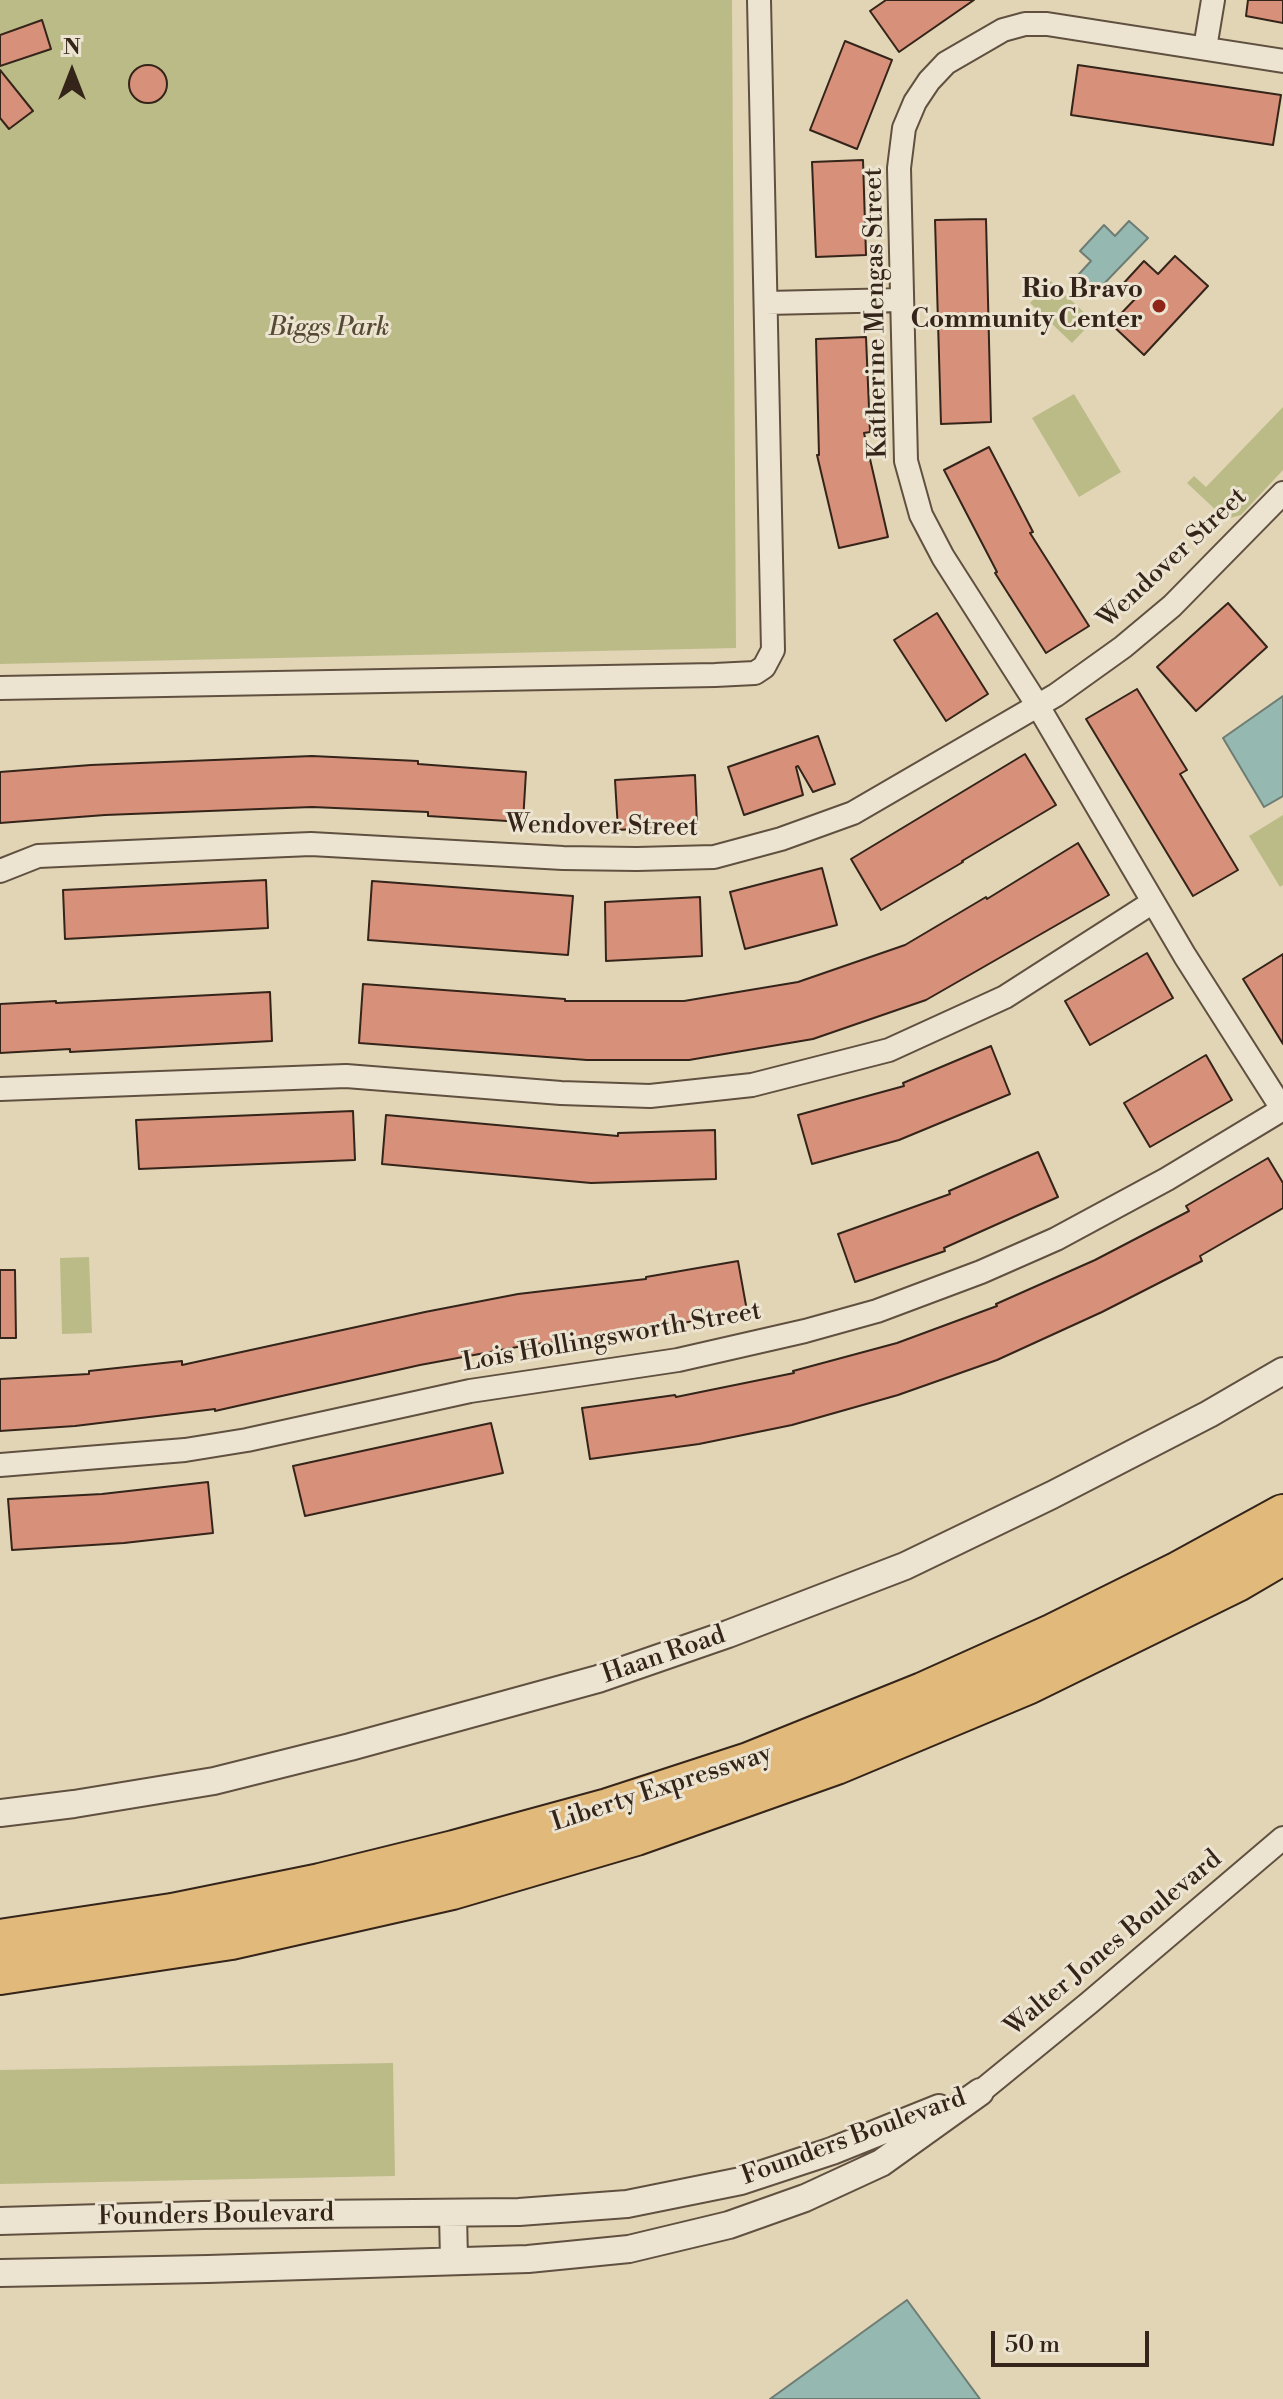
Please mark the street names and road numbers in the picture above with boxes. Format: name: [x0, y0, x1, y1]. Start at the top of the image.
street label: Katherine Mengas Street: [859, 167, 895, 459]
street label: Wendover Street: [1092, 482, 1254, 636]
street label: Wendover Street: [506, 810, 698, 844]
street label: Lois Hollingsworth Street: [460, 1296, 764, 1380]
street label: Haan Road: [598, 1620, 730, 1692]
street label: Liberty Expressway: [548, 1739, 776, 1839]
street label: Walter Jones Boulevard: [999, 1844, 1229, 2044]
street label: Founders Boulevard: [738, 2083, 970, 2193]
street label: Founders Boulevard: [98, 2198, 334, 2234]

